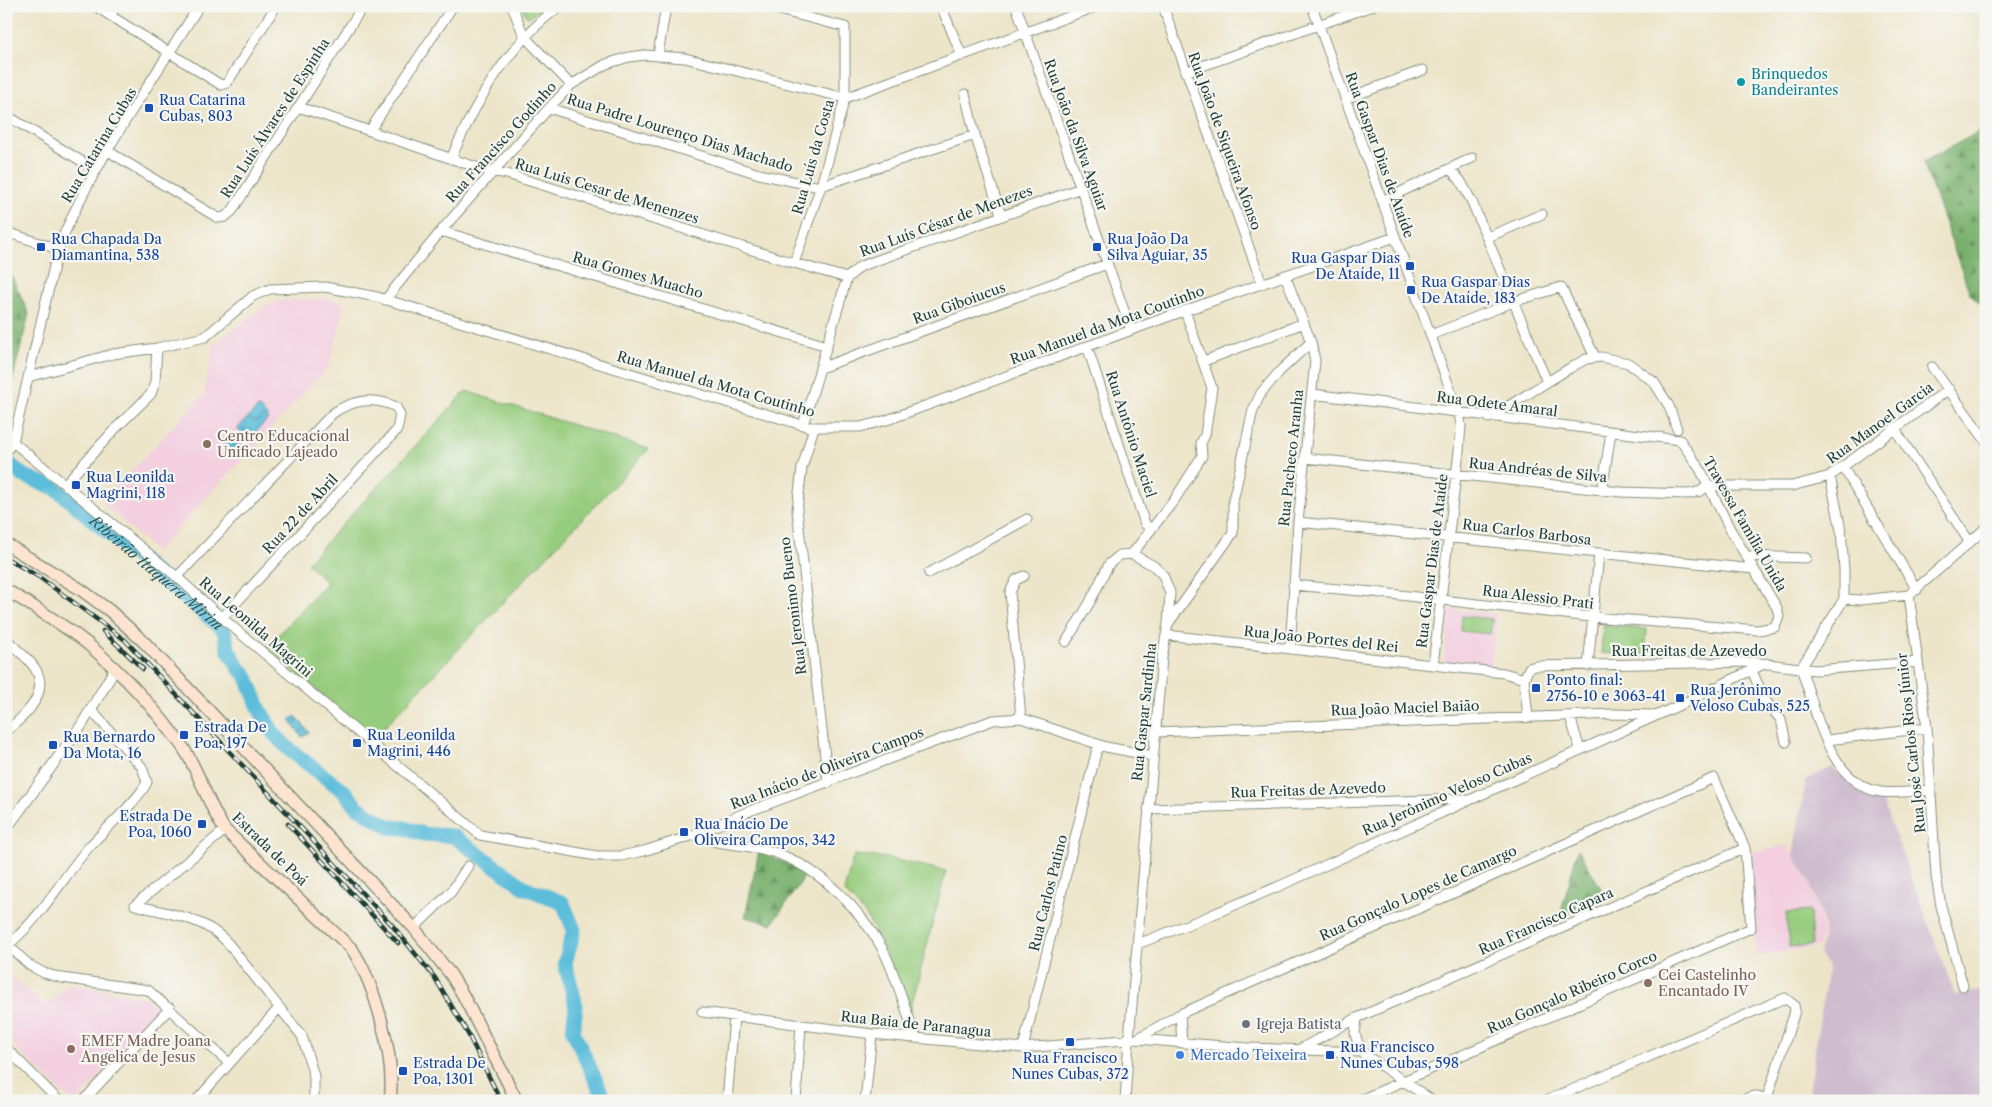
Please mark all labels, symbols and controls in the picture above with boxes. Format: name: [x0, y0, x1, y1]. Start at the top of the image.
street label: Rua Luís Álvares de Espinha: [216, 34, 334, 201]
street label: Rua João de Siqueira Afonso: [1184, 49, 1266, 233]
street label: Rua João da Silva Aguiar: [1040, 57, 1112, 214]
place label: Brinquedos Bandeirantes: [1751, 65, 1838, 99]
street label: Rua Gaspar Dias de Ataíde: [1342, 69, 1419, 241]
marker: Brinquedos Bandeirantes: [1735, 76, 1747, 88]
street label: Rua Francisco Godinho: [442, 78, 560, 206]
street label: Rua Catarina Cubas: [57, 84, 141, 206]
street label: Rua Padre Lourenço Dias Machado: [565, 90, 795, 176]
place label: Rua Catarina Cubas, 803: [159, 91, 246, 125]
street label: Rua Luís da Costa: [788, 97, 838, 217]
marker: Rua Catarina Cubas, 803: [143, 102, 155, 114]
street label: Rua Luis Cesar de Menenzes: [513, 154, 701, 228]
street label: Rua Luís César de Menezes: [857, 181, 1035, 261]
place label: Rua Chapada Da Diamantina, 538: [51, 230, 163, 264]
place label: Rua João Da Silva Aguiar, 35: [1107, 230, 1208, 264]
marker: Rua Chapada Da Diamantina, 538: [35, 241, 47, 253]
marker: Rua João Da Silva Aguiar, 35: [1091, 241, 1103, 253]
street label: Rua Gomes Muacho: [571, 248, 705, 302]
place label: Rua Gaspar Dias De Ataíde, 11: [1291, 249, 1400, 283]
marker: Rua Gaspar Dias De Ataíde, 11: [1404, 260, 1416, 272]
place label: Rua Gaspar Dias De Ataíde, 183: [1421, 273, 1530, 307]
street label: Rua Giboiucus: [910, 278, 1008, 328]
street label: Rua Manuel da Mota Coutinho: [1007, 281, 1207, 369]
marker: Rua Gaspar Dias De Ataíde, 183: [1405, 284, 1417, 296]
street label: Rua Manuel da Mota Coutinho: [615, 347, 817, 421]
street label: Rua Antônio Maciel: [1102, 368, 1160, 500]
street label: Rua Manoel Garcia: [1823, 378, 1937, 468]
street label: Rua Pacheco Aranha: [1275, 388, 1307, 527]
street label: Rua Odete Amaral: [1435, 388, 1559, 420]
place label: Centro Educacional Unificado Lajeado: [217, 427, 349, 461]
marker: Centro Educacional Unificado Lajeado: [201, 438, 213, 450]
street label: Travessa Família Unida: [1699, 453, 1791, 595]
street label: Rua Andréas de Silva: [1468, 454, 1609, 486]
place label: Rua Leonilda Magrini, 118: [86, 468, 175, 502]
street label: Rua 22 de Abril: [259, 470, 341, 558]
street label: Rua Gaspar Dias de Ataíde: [1412, 473, 1452, 649]
marker: Rua Leonilda Magrini, 118: [70, 479, 82, 491]
water label: Ribeirão Itaquera Mirim: [85, 510, 227, 634]
street label: Rua Carlos Barbosa: [1461, 515, 1593, 549]
street label: Rua Jeronimo Bueno: [776, 536, 810, 676]
street label: Rua Leonilda Magrini: [196, 573, 316, 681]
street label: Rua Alessio Prati: [1481, 581, 1595, 613]
street label: Rua João Portes del Rei: [1243, 622, 1399, 656]
street label: Rua Gaspar Sardinha: [1128, 641, 1160, 782]
street label: Rua Freitas de Azevedo: [1611, 642, 1767, 660]
street label: Rua José Carlos Rios Júnior: [1893, 652, 1929, 834]
place label: Ponto final: 2756-10 e 3063-41: [1546, 671, 1666, 705]
place label: Rua Jerônimo Veloso Cubas, 525: [1689, 681, 1810, 715]
marker: Ponto final: 2756-10 e 3063-41: [1530, 682, 1542, 694]
marker: Rua Jerônimo Veloso Cubas, 525: [1674, 692, 1686, 704]
street label: Rua João Maciel Baião: [1330, 696, 1480, 720]
place label: Estrada De Poa, 197: [194, 718, 267, 752]
street label: Rua Inácio de Oliveira Campos: [728, 723, 926, 813]
place label: Rua Leonilda Magrini, 446: [367, 726, 456, 760]
place label: Rua Bernardo Da Mota, 16: [63, 728, 155, 762]
marker: Estrada De Poa, 197: [178, 729, 190, 741]
marker: Rua Leonilda Magrini, 446: [351, 737, 363, 749]
marker: Rua Bernardo Da Mota, 16: [47, 739, 59, 751]
street label: Rua Jerônimo Veloso Cubas: [1359, 748, 1535, 840]
street label: Rua Freitas de Azevedo: [1230, 778, 1386, 802]
place label: Estrada De Poa, 1060: [120, 807, 192, 841]
street label: Estrada de Poá: [228, 808, 312, 890]
place label: Rua Inácio De Oliveira Campos, 342: [694, 815, 836, 849]
marker: Estrada De Poa, 1060: [196, 818, 208, 830]
marker: Rua Inácio De Oliveira Campos, 342: [678, 826, 690, 838]
street label: Rua Carlos Patino: [1025, 833, 1071, 953]
street label: Rua Gonçalo Lopes de Camargo: [1316, 841, 1520, 945]
street label: Rua Francisco Capara: [1476, 883, 1617, 959]
street label: Rua Gonçalo Ribeiro Corco: [1484, 946, 1660, 1038]
place label: Cei Castelinho Encantado IV: [1658, 966, 1756, 1000]
marker: Cei Castelinho Encantado IV: [1642, 977, 1654, 989]
street label: Rua Baia de Paranagua: [840, 1007, 993, 1041]
place label: Igreja Batista: [1256, 1015, 1342, 1033]
marker: Igreja Batista: [1240, 1018, 1252, 1030]
place label: EMEF Madre Joana Angelica de Jesus: [80, 1032, 212, 1066]
marker: Rua Francisco Nunes Cubas, 372: [1064, 1036, 1076, 1048]
place label: Rua Francisco Nunes Cubas, 598: [1340, 1038, 1459, 1072]
marker: EMEF Madre Joana Angelica de Jesus: [65, 1043, 77, 1055]
place label: Mercado Teixeira: [1190, 1046, 1308, 1064]
place label: Rua Francisco Nunes Cubas, 372: [1011, 1049, 1129, 1083]
marker: Mercado Teixeira: [1174, 1049, 1186, 1061]
marker: Rua Francisco Nunes Cubas, 598: [1324, 1049, 1336, 1061]
place label: Estrada De Poa, 1301: [413, 1054, 486, 1088]
marker: Estrada De Poa, 1301: [397, 1065, 409, 1077]

